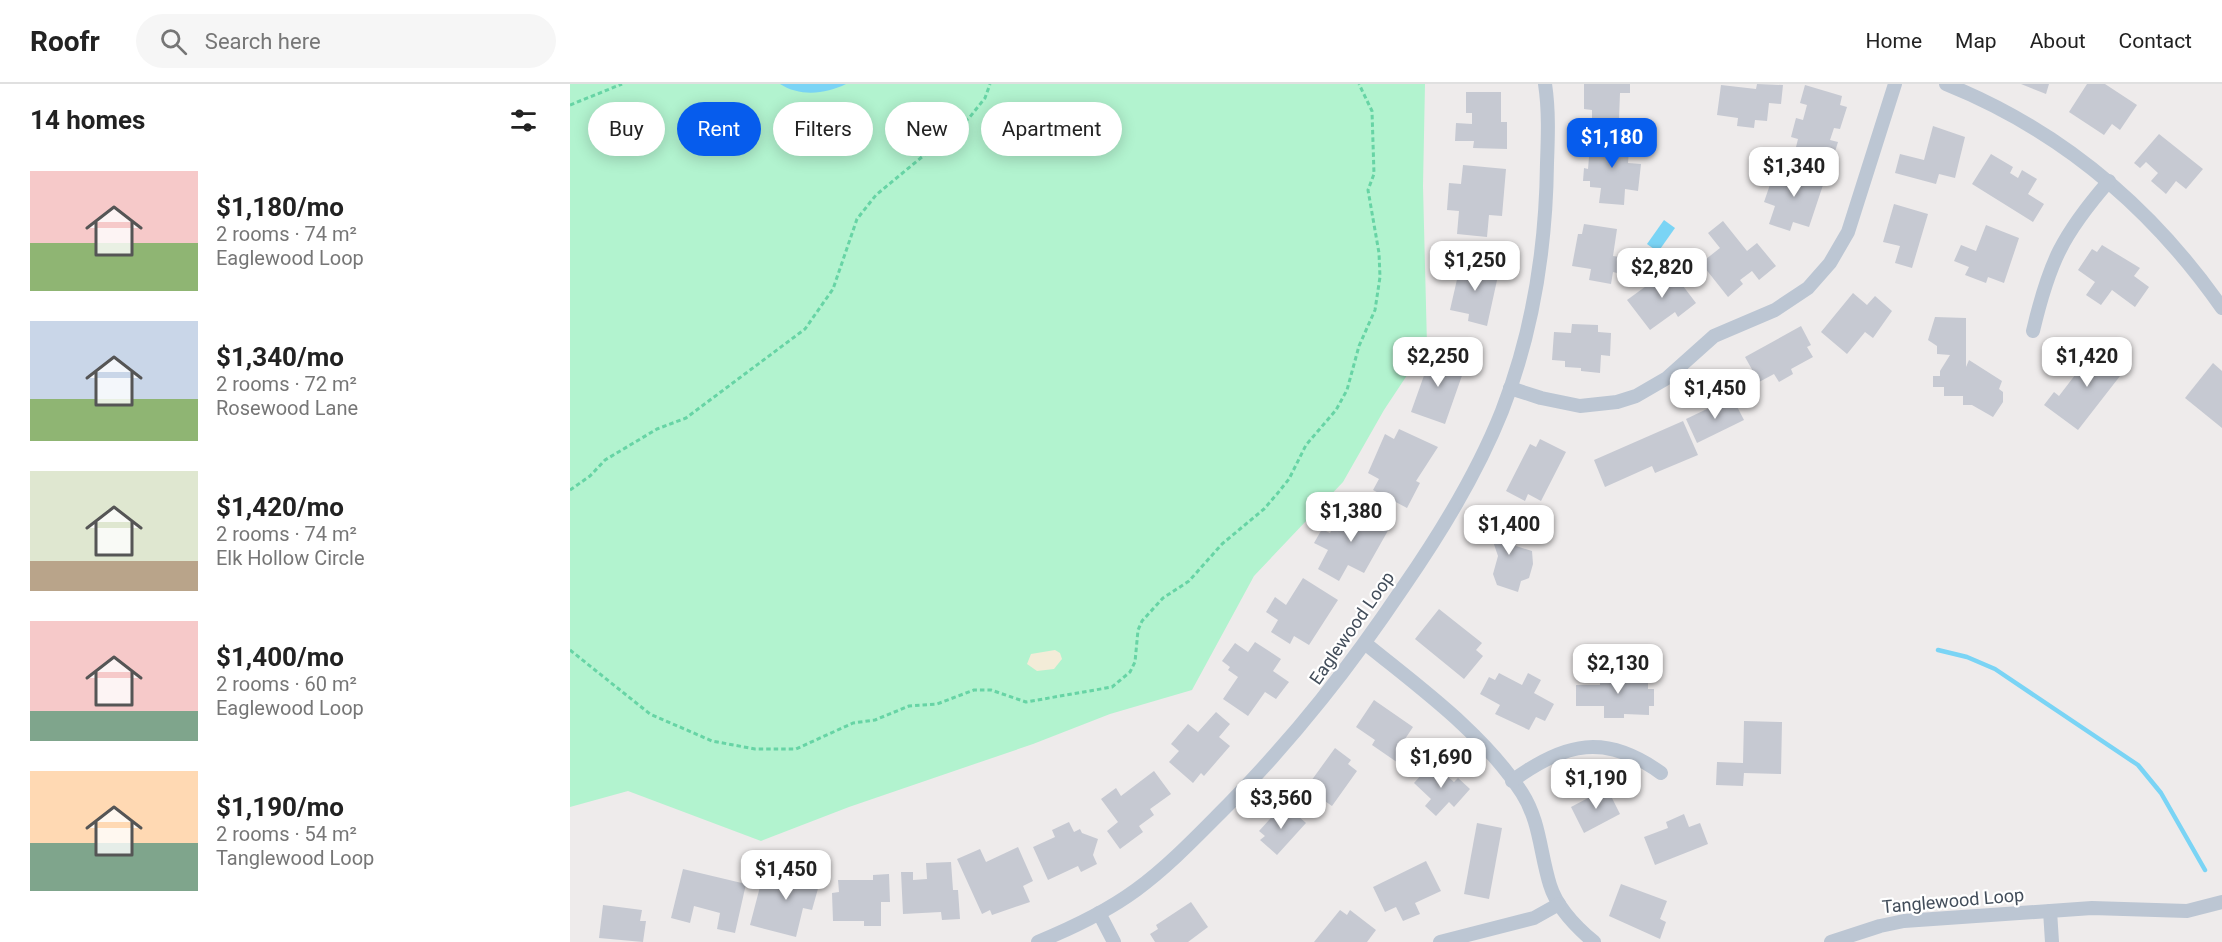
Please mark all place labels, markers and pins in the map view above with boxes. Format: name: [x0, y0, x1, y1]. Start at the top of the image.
pin: $1,180: [1563, 118, 1661, 169]
pin: $1,340: [1745, 147, 1843, 198]
pin: $1,250: [1426, 241, 1524, 292]
pin: $2,820: [1613, 248, 1711, 299]
pin: $2,250: [1389, 337, 1487, 388]
pin: $1,420: [2038, 337, 2136, 388]
pin: $1,450: [1666, 369, 1764, 420]
pin: $1,380: [1302, 492, 1400, 543]
pin: $1,400: [1460, 505, 1558, 556]
pin: $2,130: [1569, 644, 1667, 695]
pin: $1,690: [1392, 738, 1490, 789]
pin: $1,190: [1547, 759, 1645, 810]
pin: $3,560: [1232, 779, 1330, 830]
pin: $1,450: [737, 850, 835, 901]

